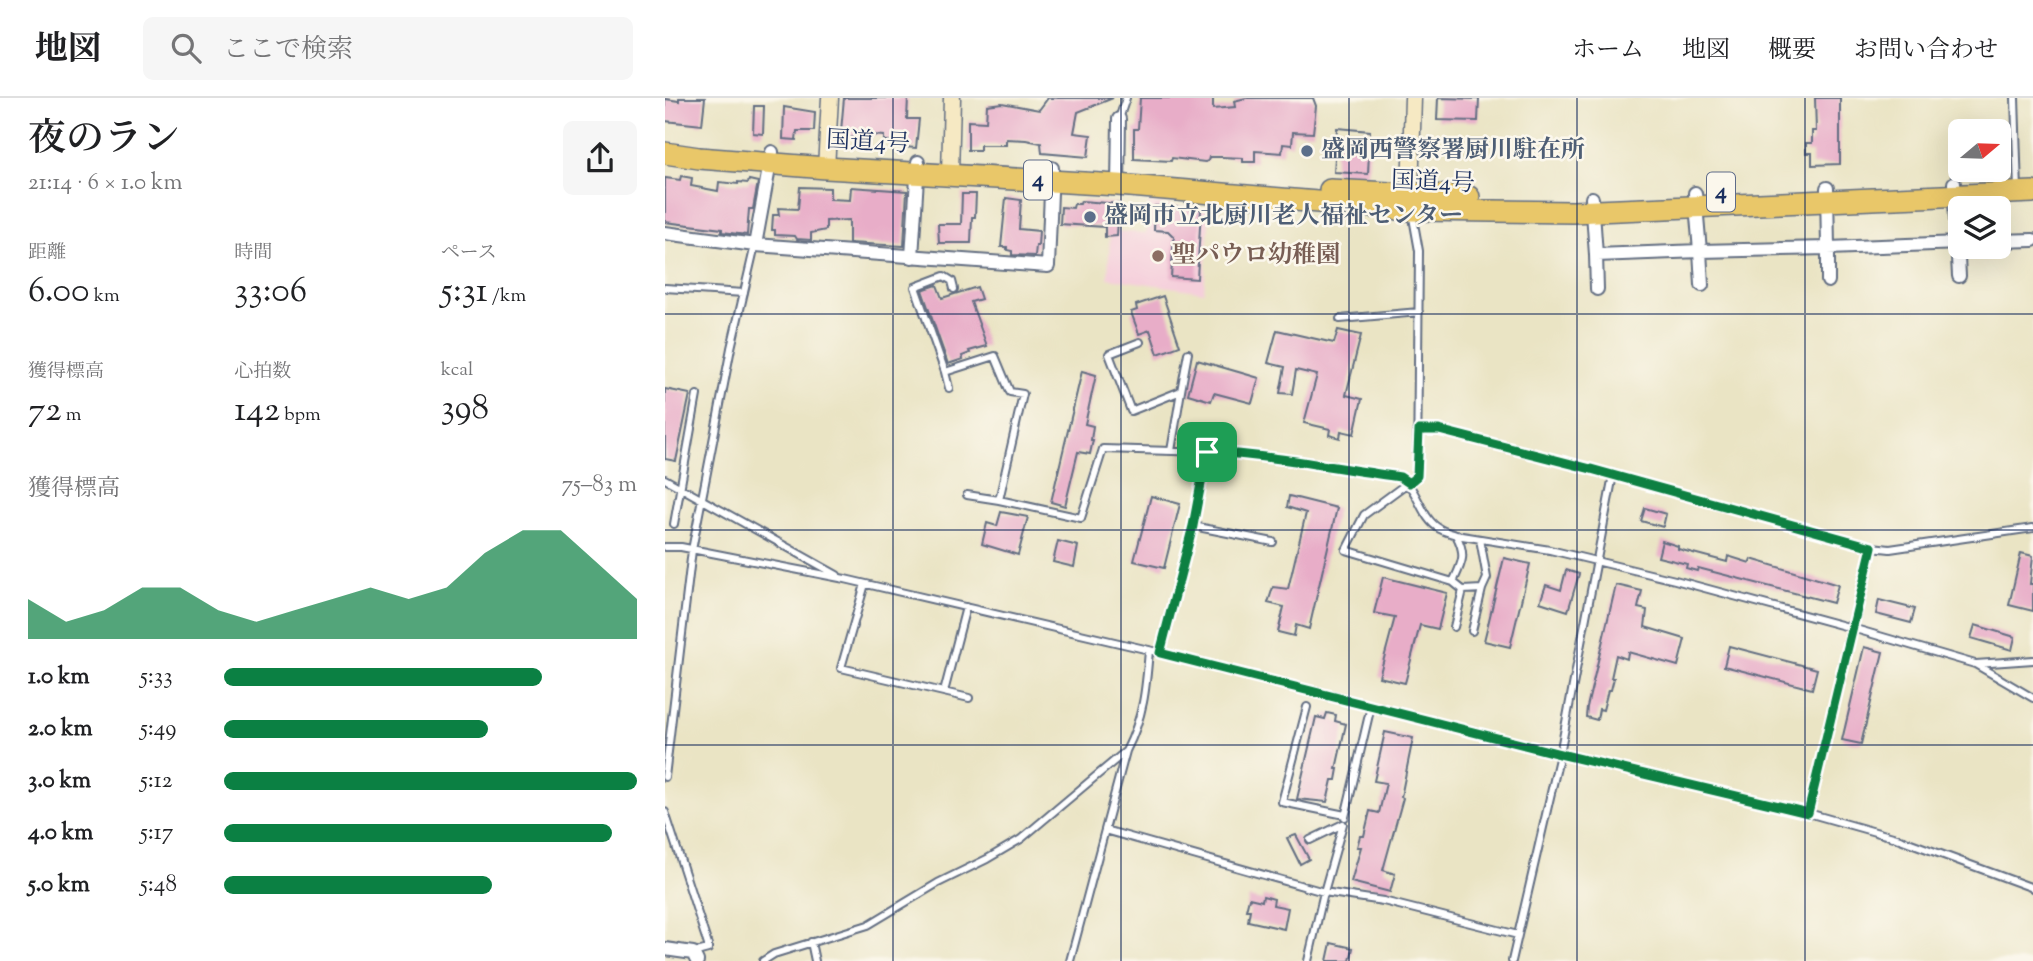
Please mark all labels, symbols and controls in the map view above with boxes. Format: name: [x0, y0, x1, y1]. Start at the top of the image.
search box: [143, 17, 633, 80]
text: 地図: [35, 27, 101, 75]
icon: search: [167, 29, 205, 67]
text: ここで検索: [223, 32, 353, 69]
text: ホーム: [1572, 34, 1644, 68]
text: 地図: [1682, 34, 1730, 68]
text: 概要: [1768, 34, 1816, 68]
text: お問い合わせ: [1854, 34, 1998, 68]
text: 夜のラン: [28, 114, 180, 168]
north arrow: [1948, 119, 2011, 182]
map controls: [1948, 119, 2011, 259]
button: share: [563, 121, 637, 195]
street label: 国道4号: [825, 124, 911, 162]
place label: 盛岡西警察署厨川駐在所: [1321, 134, 1585, 168]
marker: 盛岡西警察署厨川駐在所: [1299, 143, 1315, 159]
road number: 4: [1024, 160, 1052, 200]
street label: 国道4号: [1390, 165, 1476, 201]
text: 21:14 · 6 × 1.0 km: [28, 167, 183, 200]
road number: 4: [1707, 172, 1735, 212]
button: layers: [1948, 196, 2011, 259]
place label: 盛岡市立北厨川老人福祉センター: [1104, 200, 1463, 234]
marker: 盛岡市立北厨川老人福祉センター: [1082, 209, 1098, 225]
place label: 聖パウロ幼稚園: [1172, 239, 1340, 273]
text: 距離: [28, 240, 66, 267]
text: 時間: [234, 240, 272, 267]
text: ペース: [441, 240, 497, 267]
marker: 聖パウロ幼稚園: [1150, 248, 1166, 264]
text: 6.00: [28, 267, 90, 318]
text: 33:06: [234, 267, 307, 318]
text: 5:31: [441, 267, 488, 318]
text: km: [90, 283, 120, 310]
text: /km: [488, 283, 526, 310]
text: kcal: [441, 357, 473, 384]
text: 獲得標高: [28, 359, 104, 386]
text: 心拍数: [234, 359, 291, 386]
text: 398: [441, 384, 489, 435]
text: 72: [28, 386, 62, 437]
text: 142: [234, 386, 280, 437]
text: m: [62, 402, 81, 429]
text: bpm: [280, 402, 321, 429]
pin: [1177, 422, 1237, 482]
icon: arrive: [1188, 433, 1226, 471]
text: 75–83 m: [561, 469, 637, 502]
text: 獲得標高: [28, 473, 120, 506]
text: 1.0 km: [28, 661, 90, 694]
text: 5:33: [140, 661, 172, 694]
text: 2.0 km: [28, 713, 93, 746]
text: 5:49: [140, 713, 176, 746]
text: 3.0 km: [28, 765, 91, 798]
text: 5:12: [140, 765, 172, 798]
text: 4.0 km: [28, 817, 93, 850]
text: 5:17: [140, 817, 173, 850]
text: 5.0 km: [28, 869, 90, 902]
text: 5:48: [140, 869, 177, 902]

